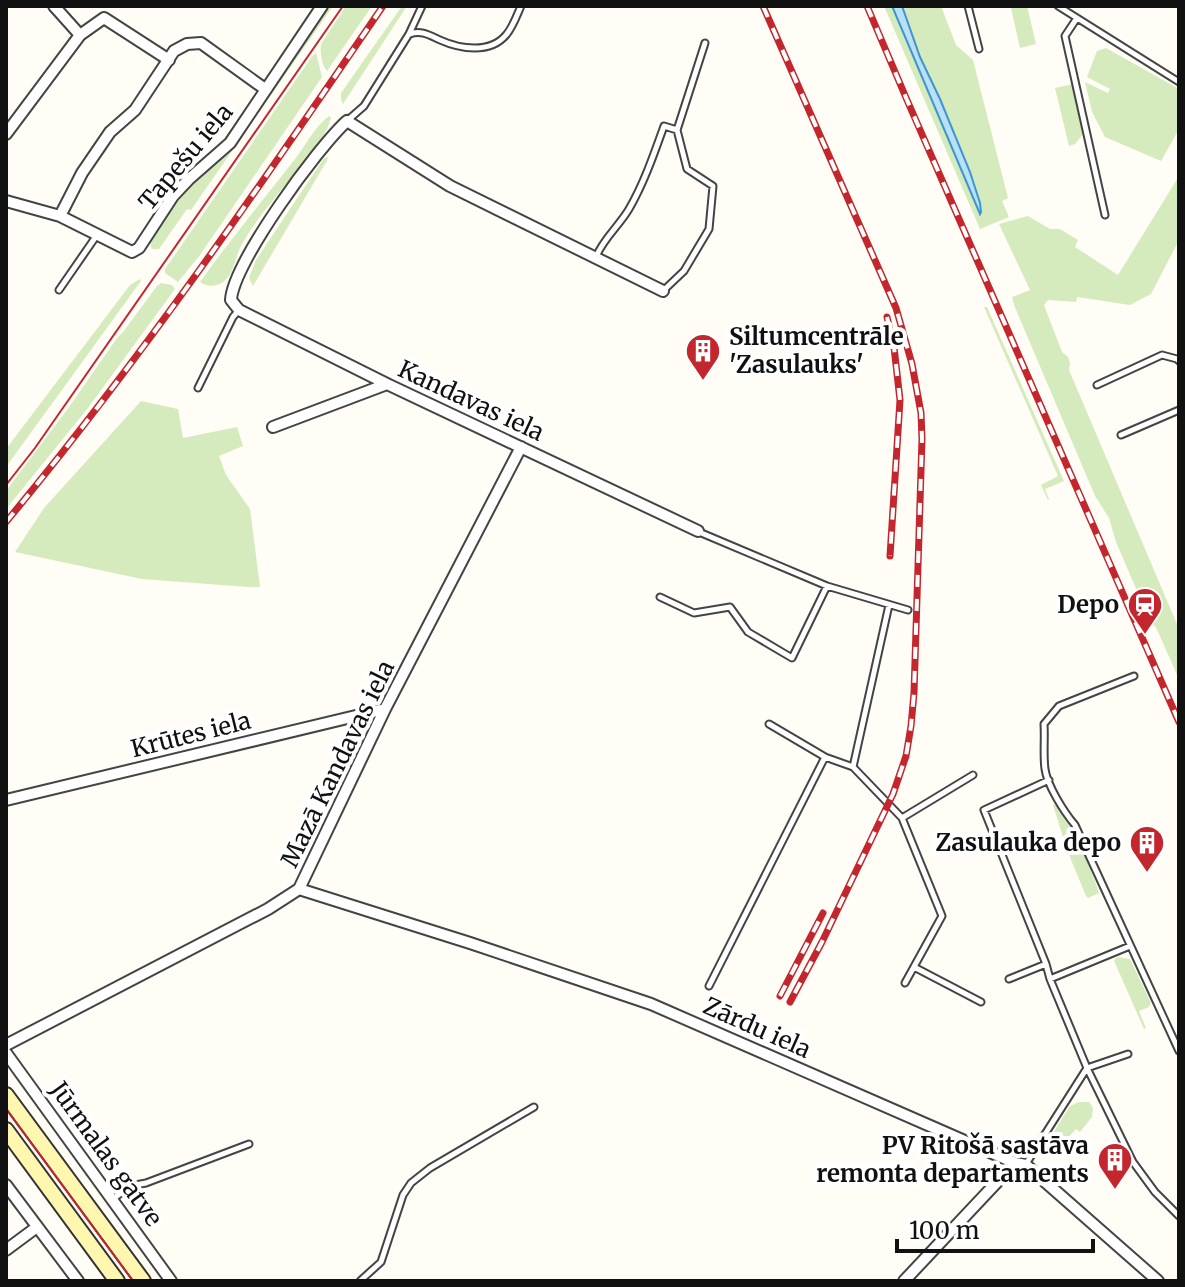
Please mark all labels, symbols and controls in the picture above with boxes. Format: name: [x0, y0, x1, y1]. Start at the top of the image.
street label: Tapešu iela: [132, 97, 239, 216]
place label: Siltumcentrāle 'Zasulauks': [729, 321, 904, 380]
building icon: Siltumcentrāle 'Zasulauks': [684, 332, 722, 382]
street label: Kandavas iela: [393, 353, 549, 448]
station icon: Depo: [1126, 586, 1164, 636]
place label: Depo: [1057, 589, 1119, 620]
street label: Mazā Kandavas iela: [274, 655, 401, 872]
street label: Krūtes iela: [128, 705, 254, 764]
building icon: Zasulauka depo: [1128, 824, 1166, 874]
place label: Zasulauka depo: [935, 827, 1121, 858]
street label: Zārdu iela: [699, 990, 816, 1065]
street label: Jūrmalas gatve: [43, 1074, 169, 1232]
place label: PV Ritošā sastāva remonta departaments: [816, 1130, 1089, 1189]
building icon: PV Ritošā sastāva remonta departaments: [1096, 1141, 1134, 1191]
scale bar: [897, 1203, 1093, 1253]
text: 100 m: [909, 1215, 980, 1246]

